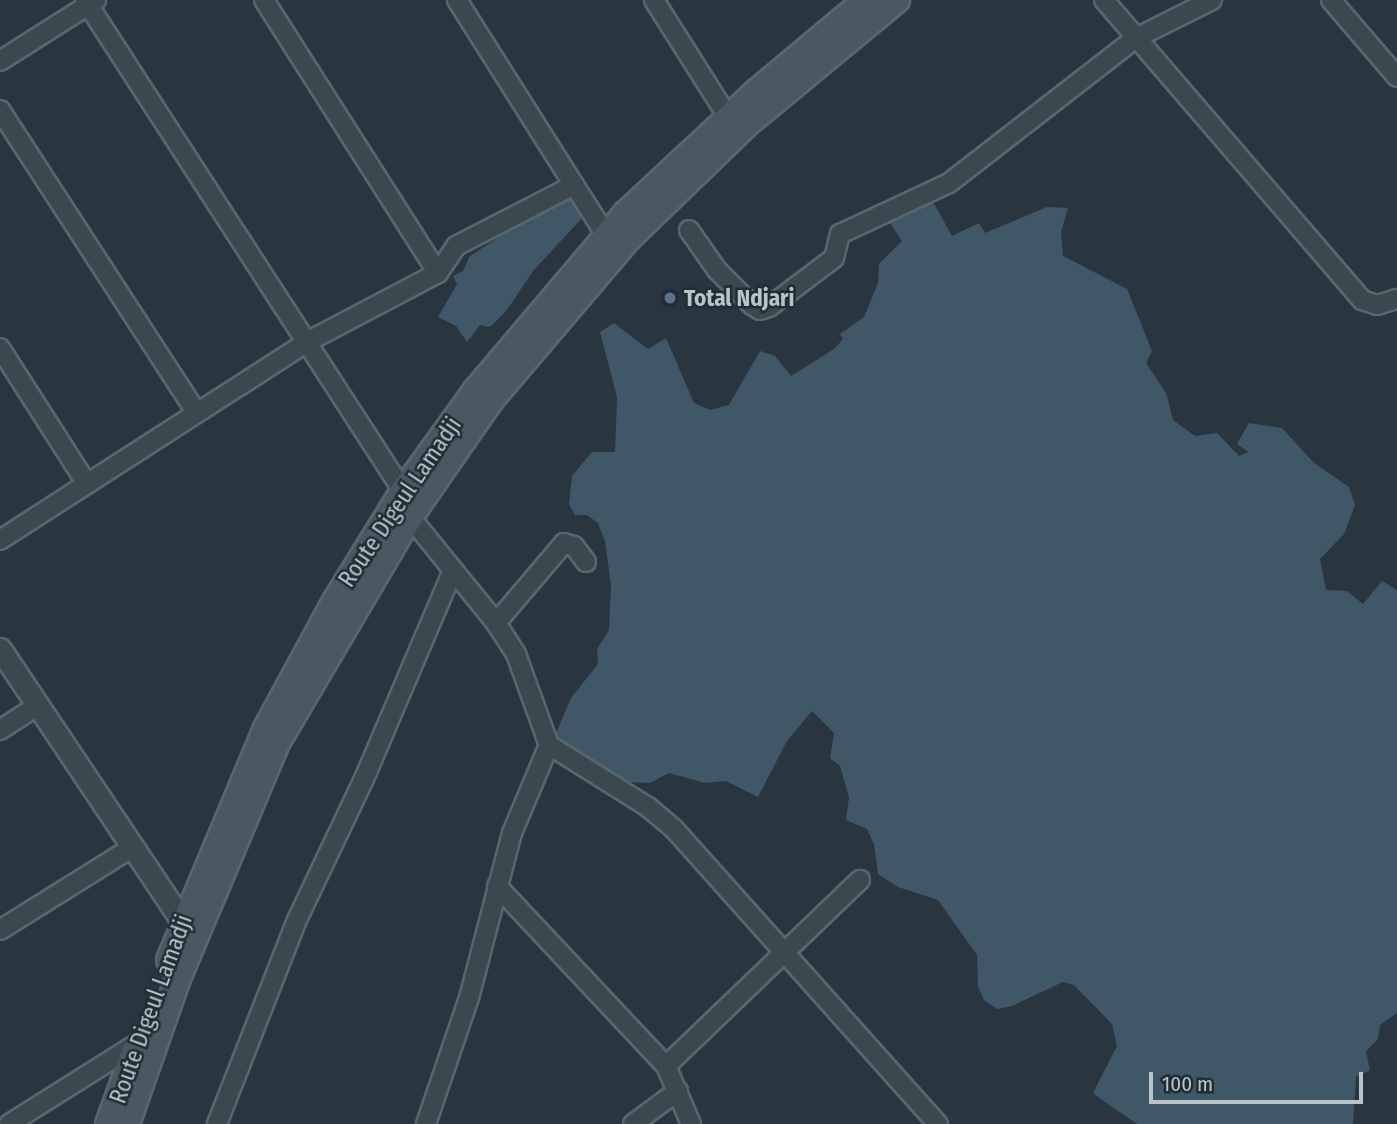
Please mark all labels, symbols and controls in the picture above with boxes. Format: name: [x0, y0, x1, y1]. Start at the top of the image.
place label: Total Ndjari: [684, 284, 794, 312]
marker: Total Ndjari: [662, 290, 678, 306]
street label: Route Digeul Lamadji: [333, 412, 467, 592]
street label: Route Digeul Lamadji: [104, 911, 198, 1107]
scale bar: [1152, 1058, 1366, 1102]
text: 100 m: [1162, 1071, 1213, 1097]

